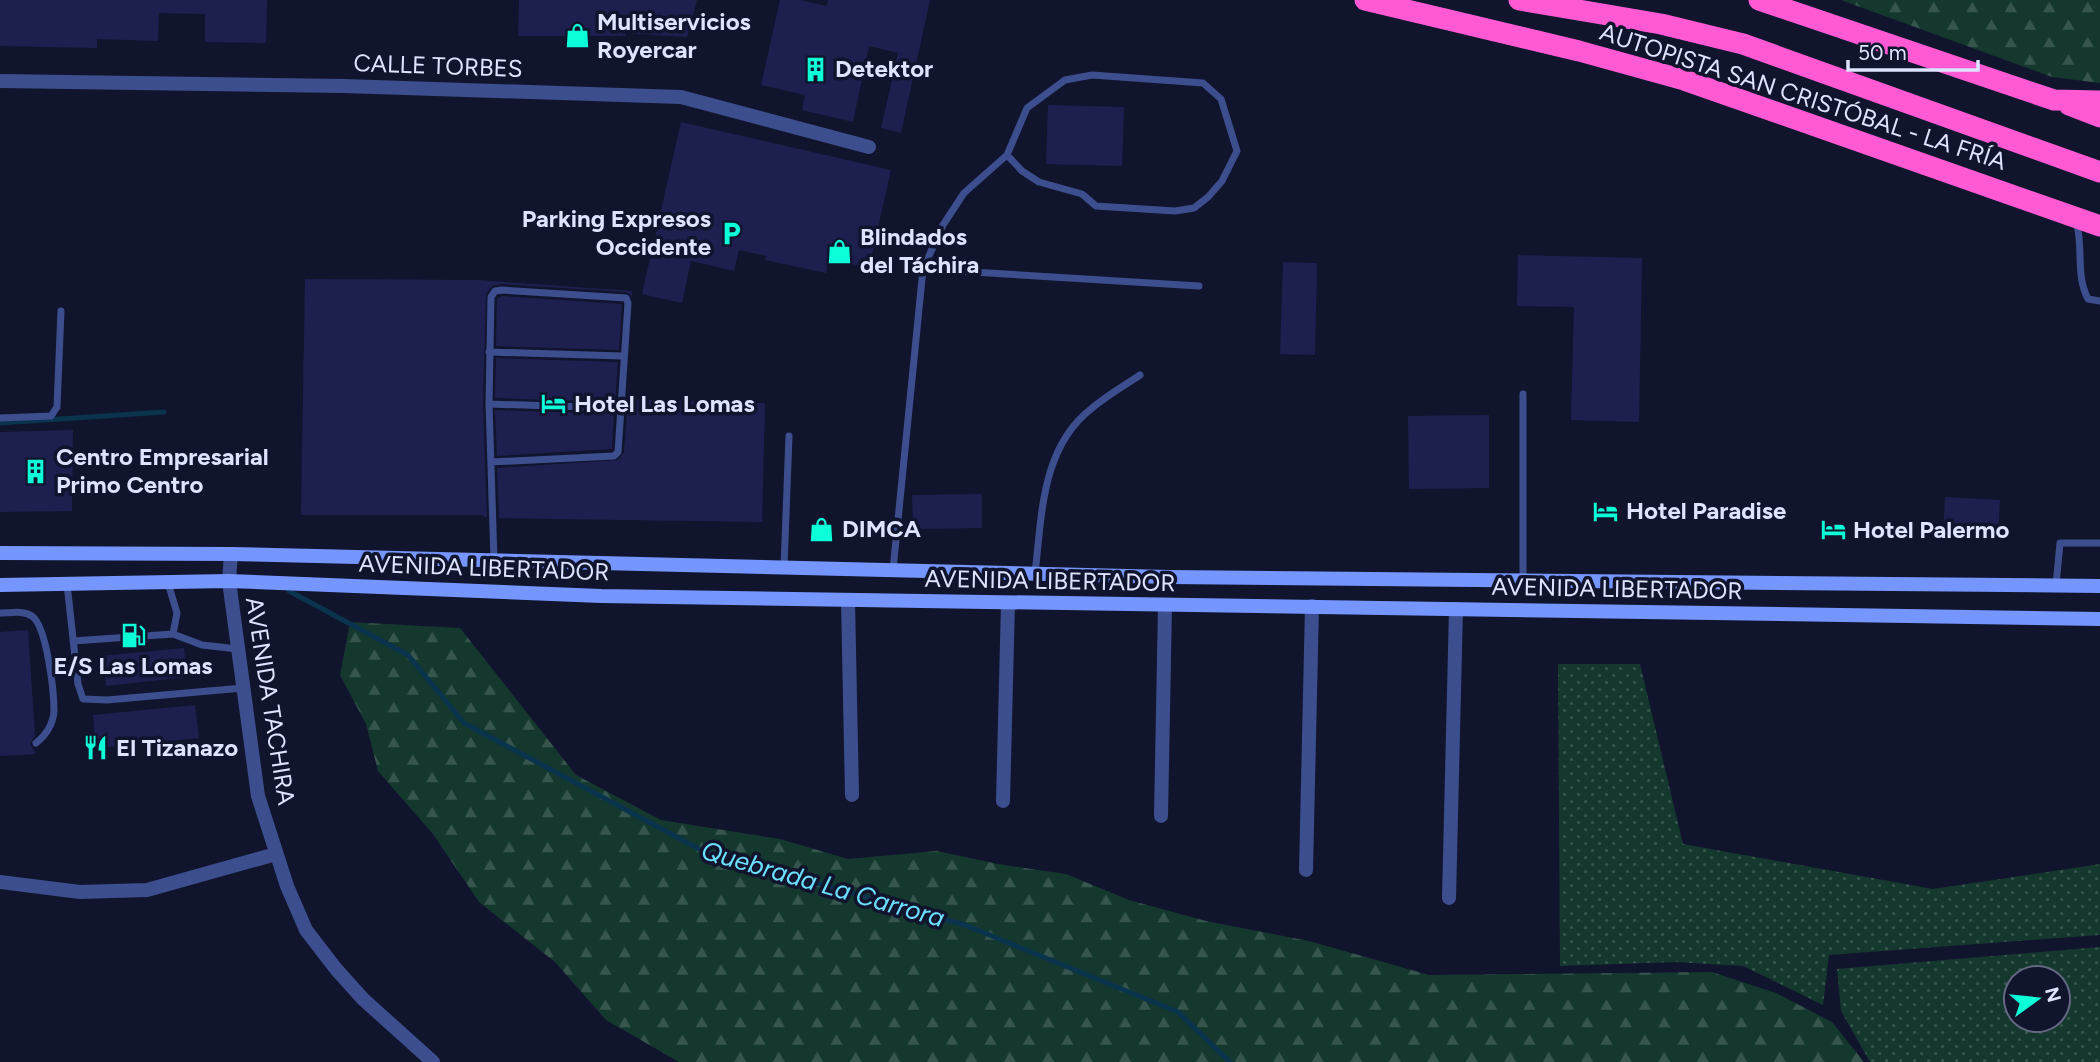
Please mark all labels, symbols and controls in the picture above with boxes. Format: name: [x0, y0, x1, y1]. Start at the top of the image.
place label: Multiservicios Royercar: [597, 7, 751, 64]
street label: AUTOPISTA SAN CRISTÓBAL - LA FRÍA: [1596, 17, 2011, 176]
shop icon: Multiservicios Royercar: [563, 22, 591, 50]
scale bar: [1848, 28, 1978, 72]
text: 50 m: [1858, 40, 1907, 65]
street label: CALLE TORBES: [353, 48, 523, 83]
place label: Detektor: [835, 54, 933, 83]
building icon: Detektor: [801, 55, 829, 83]
place label: Parking Expresos Occidente: [522, 204, 711, 261]
parking icon: Parking Expresos Occidente: [717, 219, 745, 247]
place label: Blindados del Táchira: [860, 222, 979, 279]
shop icon: Blindados del Táchira: [826, 237, 854, 265]
place label: Hotel Las Lomas: [574, 389, 755, 418]
hotel icon: Hotel Las Lomas: [540, 390, 568, 418]
place label: Centro Empresarial Primo Centro: [56, 442, 269, 499]
building icon: Centro Empresarial Primo Centro: [22, 457, 50, 485]
place label: Hotel Paradise: [1626, 496, 1786, 525]
hotel icon: Hotel Paradise: [1592, 497, 1620, 525]
place label: DIMCA: [842, 514, 921, 543]
shop icon: DIMCA: [808, 515, 836, 543]
place label: Hotel Palermo: [1853, 515, 2010, 544]
hotel icon: Hotel Palermo: [1819, 516, 1847, 544]
street label: AVENIDA LIBERTADOR: [358, 549, 610, 586]
street label: AVENIDA LIBERTADOR: [924, 564, 1176, 597]
street label: AVENIDA LIBERTADOR: [1491, 572, 1743, 605]
street label: AVENIDA TACHIRA: [240, 595, 301, 808]
fuel station icon: E/S Las Lomas: [119, 621, 147, 649]
place label: E/S Las Lomas: [53, 651, 213, 680]
place label: El Tizanazo: [116, 733, 238, 762]
restaurant icon: El Tizanazo: [82, 734, 110, 762]
water label: Quebrada La Carrora: [698, 834, 948, 934]
north arrow: [2002, 964, 2072, 1034]
text: N: [2040, 985, 2066, 1005]

